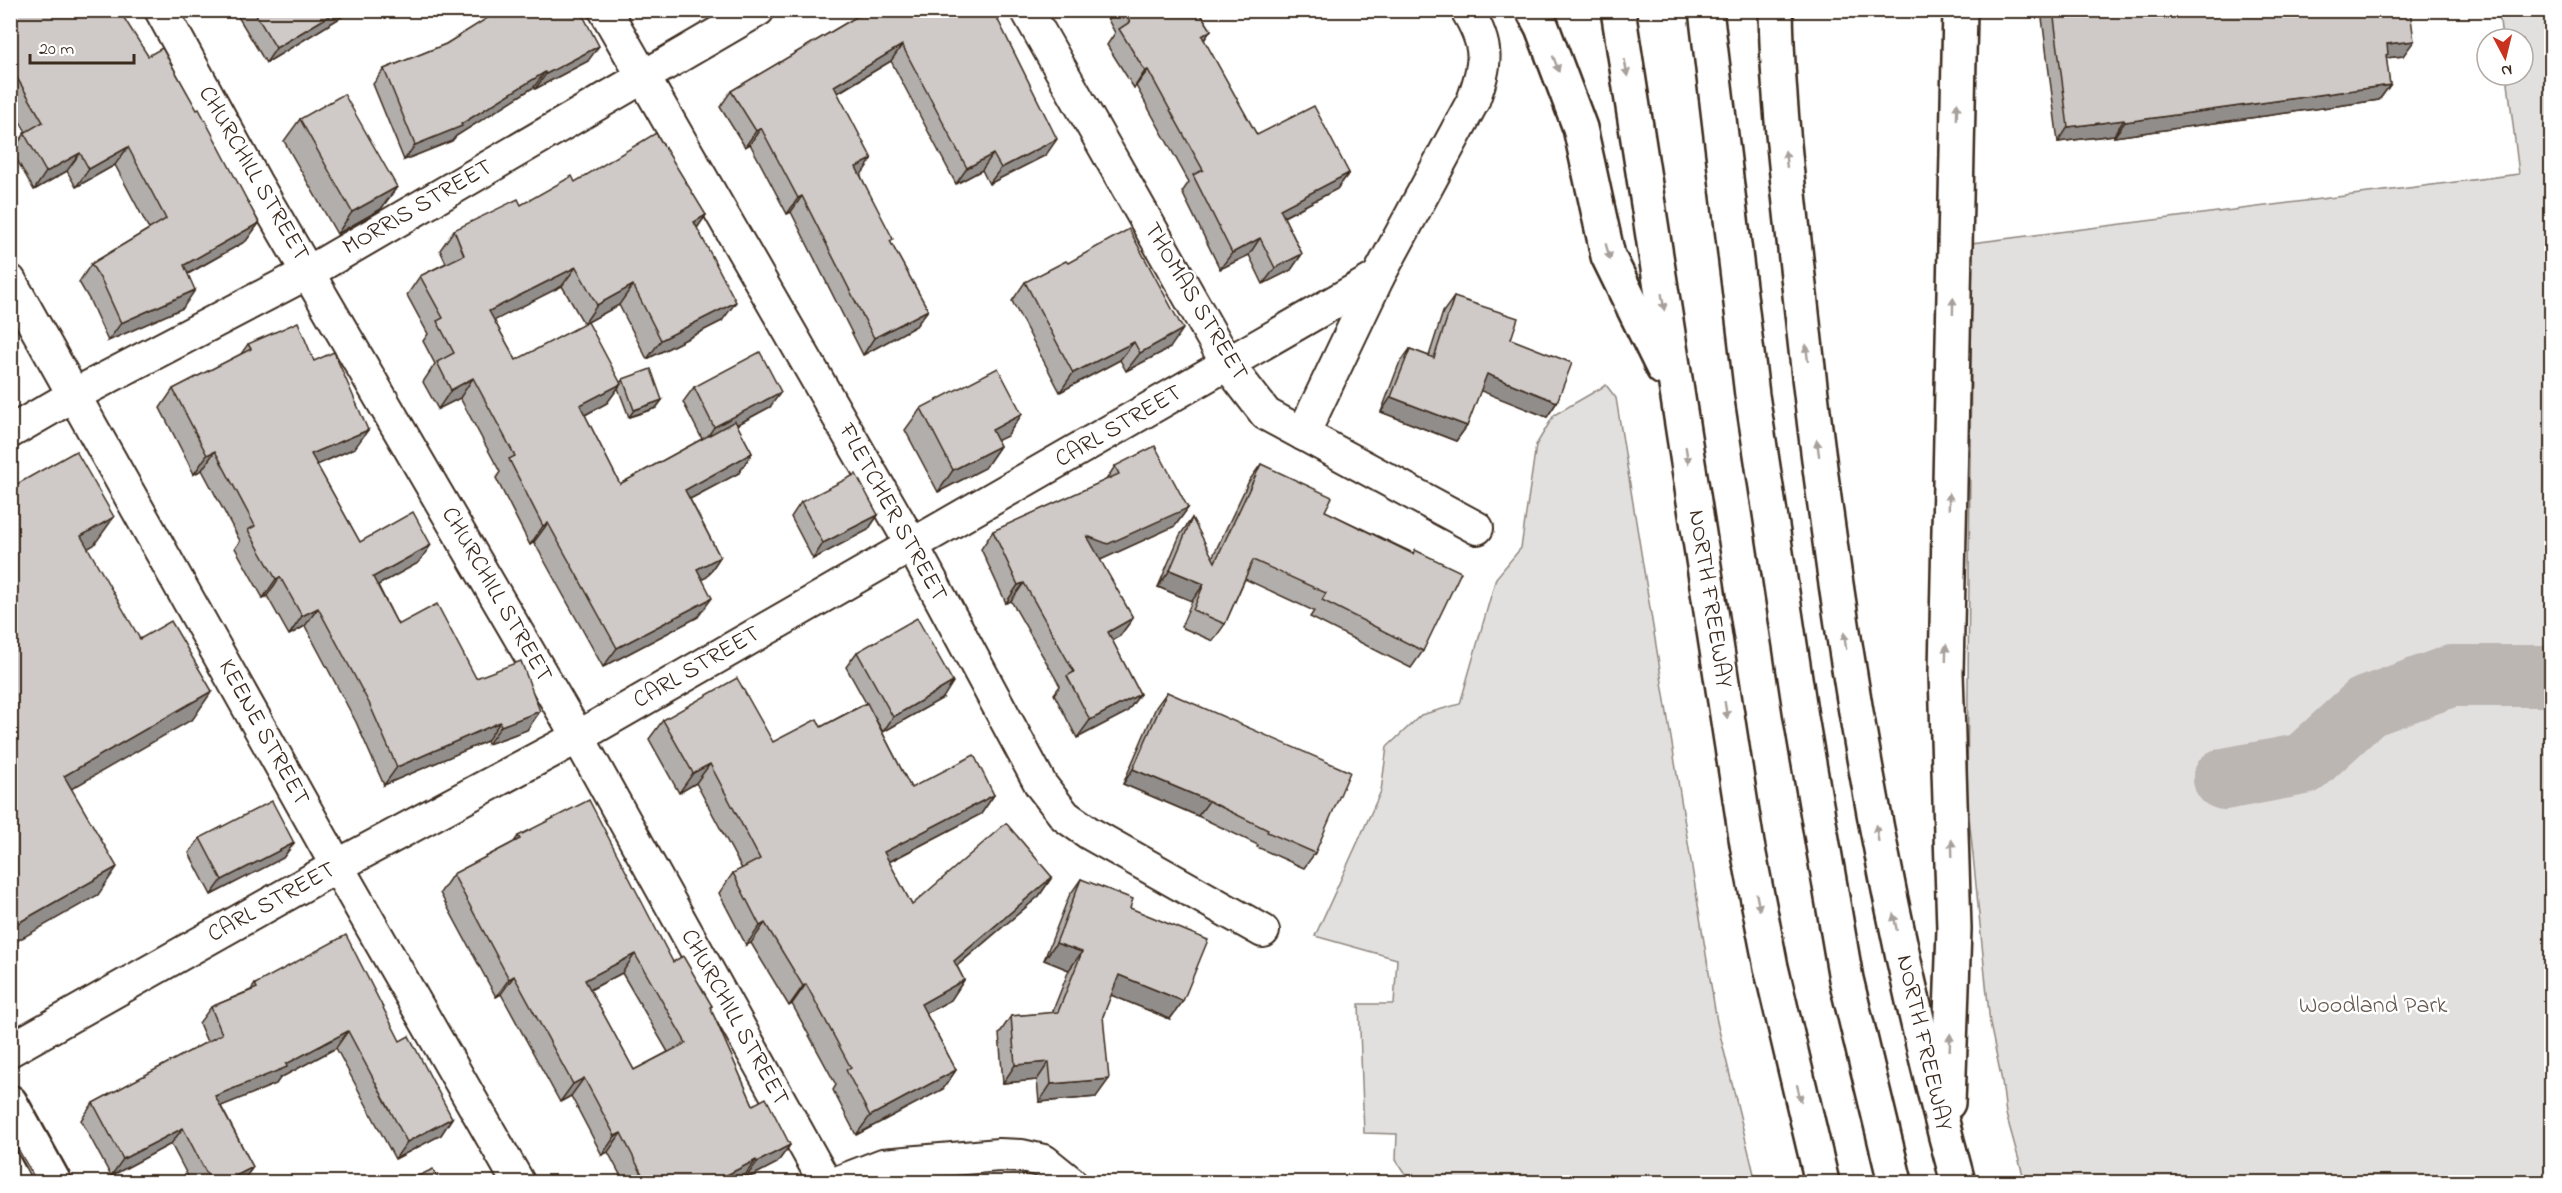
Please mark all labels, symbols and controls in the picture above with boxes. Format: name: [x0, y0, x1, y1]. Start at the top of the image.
scale bar: [30, 27, 134, 65]
north arrow: [2475, 27, 2535, 87]
text: 20 m: [39, 37, 74, 63]
one-way arrow: [1552, 55, 1561, 73]
text: N: [2500, 57, 2513, 82]
one-way arrow: [1622, 59, 1631, 78]
street label: CHURCHILL STREET: [188, 80, 318, 269]
one-way arrow: [1952, 101, 1961, 120]
one-way arrow: [1781, 150, 1791, 169]
street label: MORRIS STREET: [337, 151, 500, 265]
street label: THOMAS STREET: [1134, 216, 1256, 388]
one-way arrow: [1604, 243, 1613, 261]
one-way arrow: [1659, 293, 1668, 312]
one-way arrow: [1948, 296, 1958, 315]
one-way arrow: [1802, 344, 1812, 363]
street label: CARL STREET: [1049, 376, 1189, 478]
street label: FLETCHER STREET: [828, 417, 956, 609]
one-way arrow: [1813, 438, 1822, 457]
one-way arrow: [1682, 445, 1691, 464]
one-way arrow: [1944, 491, 1954, 510]
street label: CHURCHILL STREET: [431, 501, 561, 690]
street label: NORTH FREEWAY: [1678, 507, 1740, 691]
street label: CARL STREET: [627, 617, 767, 719]
one-way arrow: [1840, 631, 1849, 650]
one-way arrow: [1941, 643, 1951, 662]
street label: KEENE STREET: [208, 653, 318, 813]
one-way arrow: [1722, 700, 1731, 719]
one-way arrow: [1872, 823, 1881, 842]
one-way arrow: [1947, 838, 1956, 857]
street label: CARL STREET: [202, 853, 343, 953]
one-way arrow: [1754, 893, 1763, 912]
one-way arrow: [1890, 913, 1899, 932]
street label: CHURCHILL STREET: [671, 923, 797, 1113]
street label: NORTH FREEWAY: [1886, 951, 1960, 1135]
park label: Woodland Park: [2299, 989, 2448, 1024]
one-way arrow: [1946, 1033, 1955, 1052]
one-way arrow: [1794, 1084, 1804, 1102]

